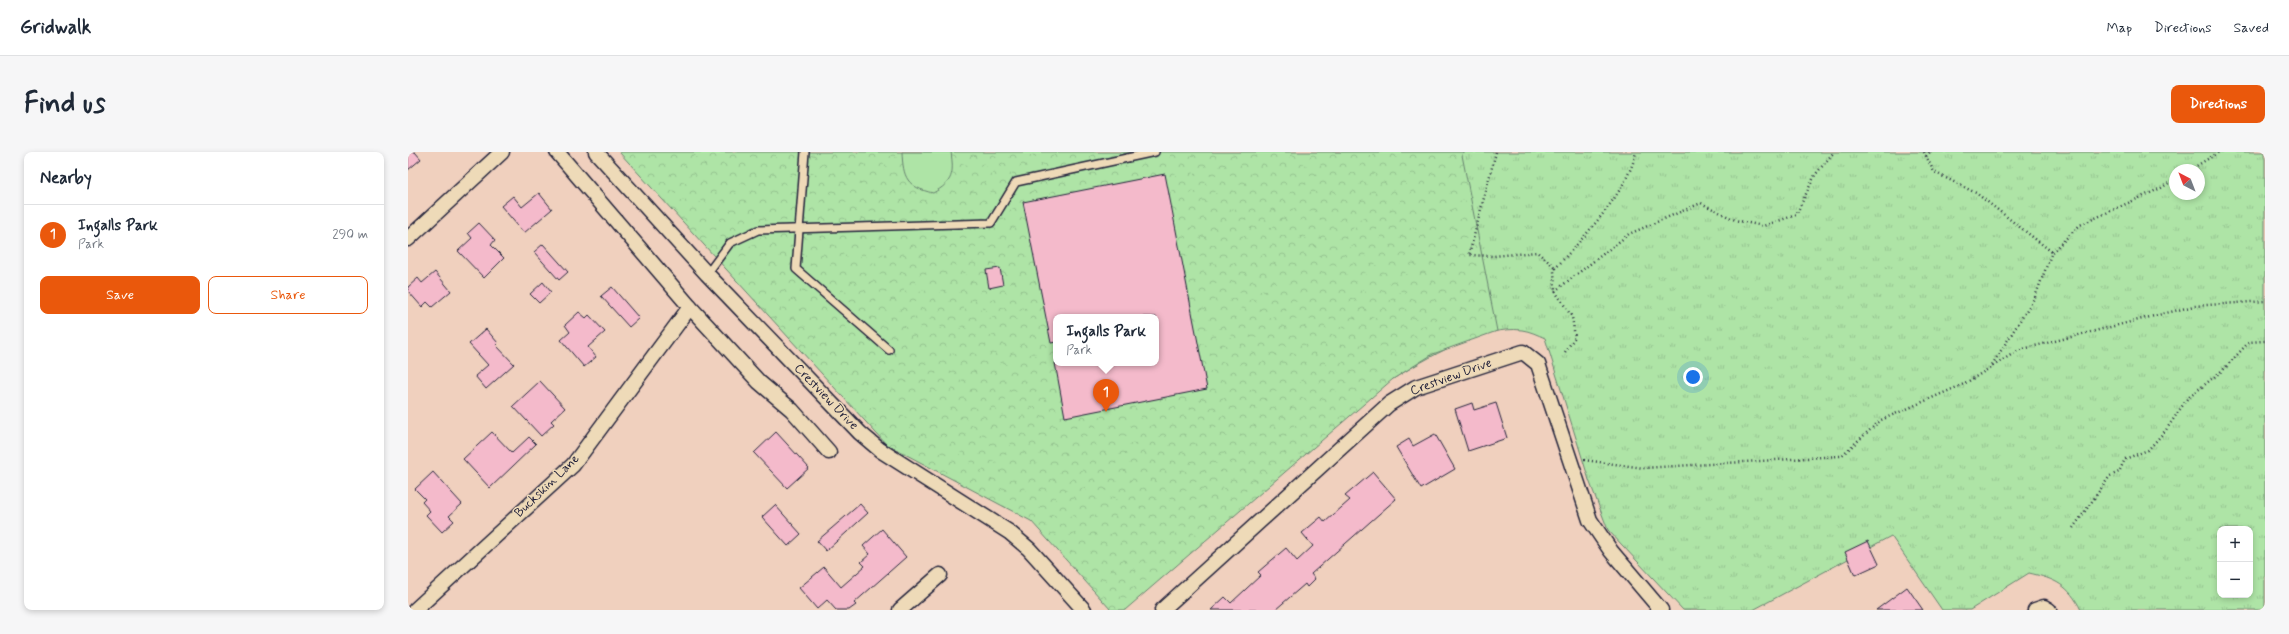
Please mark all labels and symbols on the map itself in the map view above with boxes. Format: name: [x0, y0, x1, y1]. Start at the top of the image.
north arrow: [2169, 164, 2205, 200]
street label: Crestview Drive: [1408, 354, 1494, 400]
street label: Crestview Drive: [790, 360, 862, 434]
your location: [1683, 367, 1703, 387]
pin: 1: [1093, 379, 1119, 412]
street label: Buckskin Lane: [511, 451, 583, 521]

